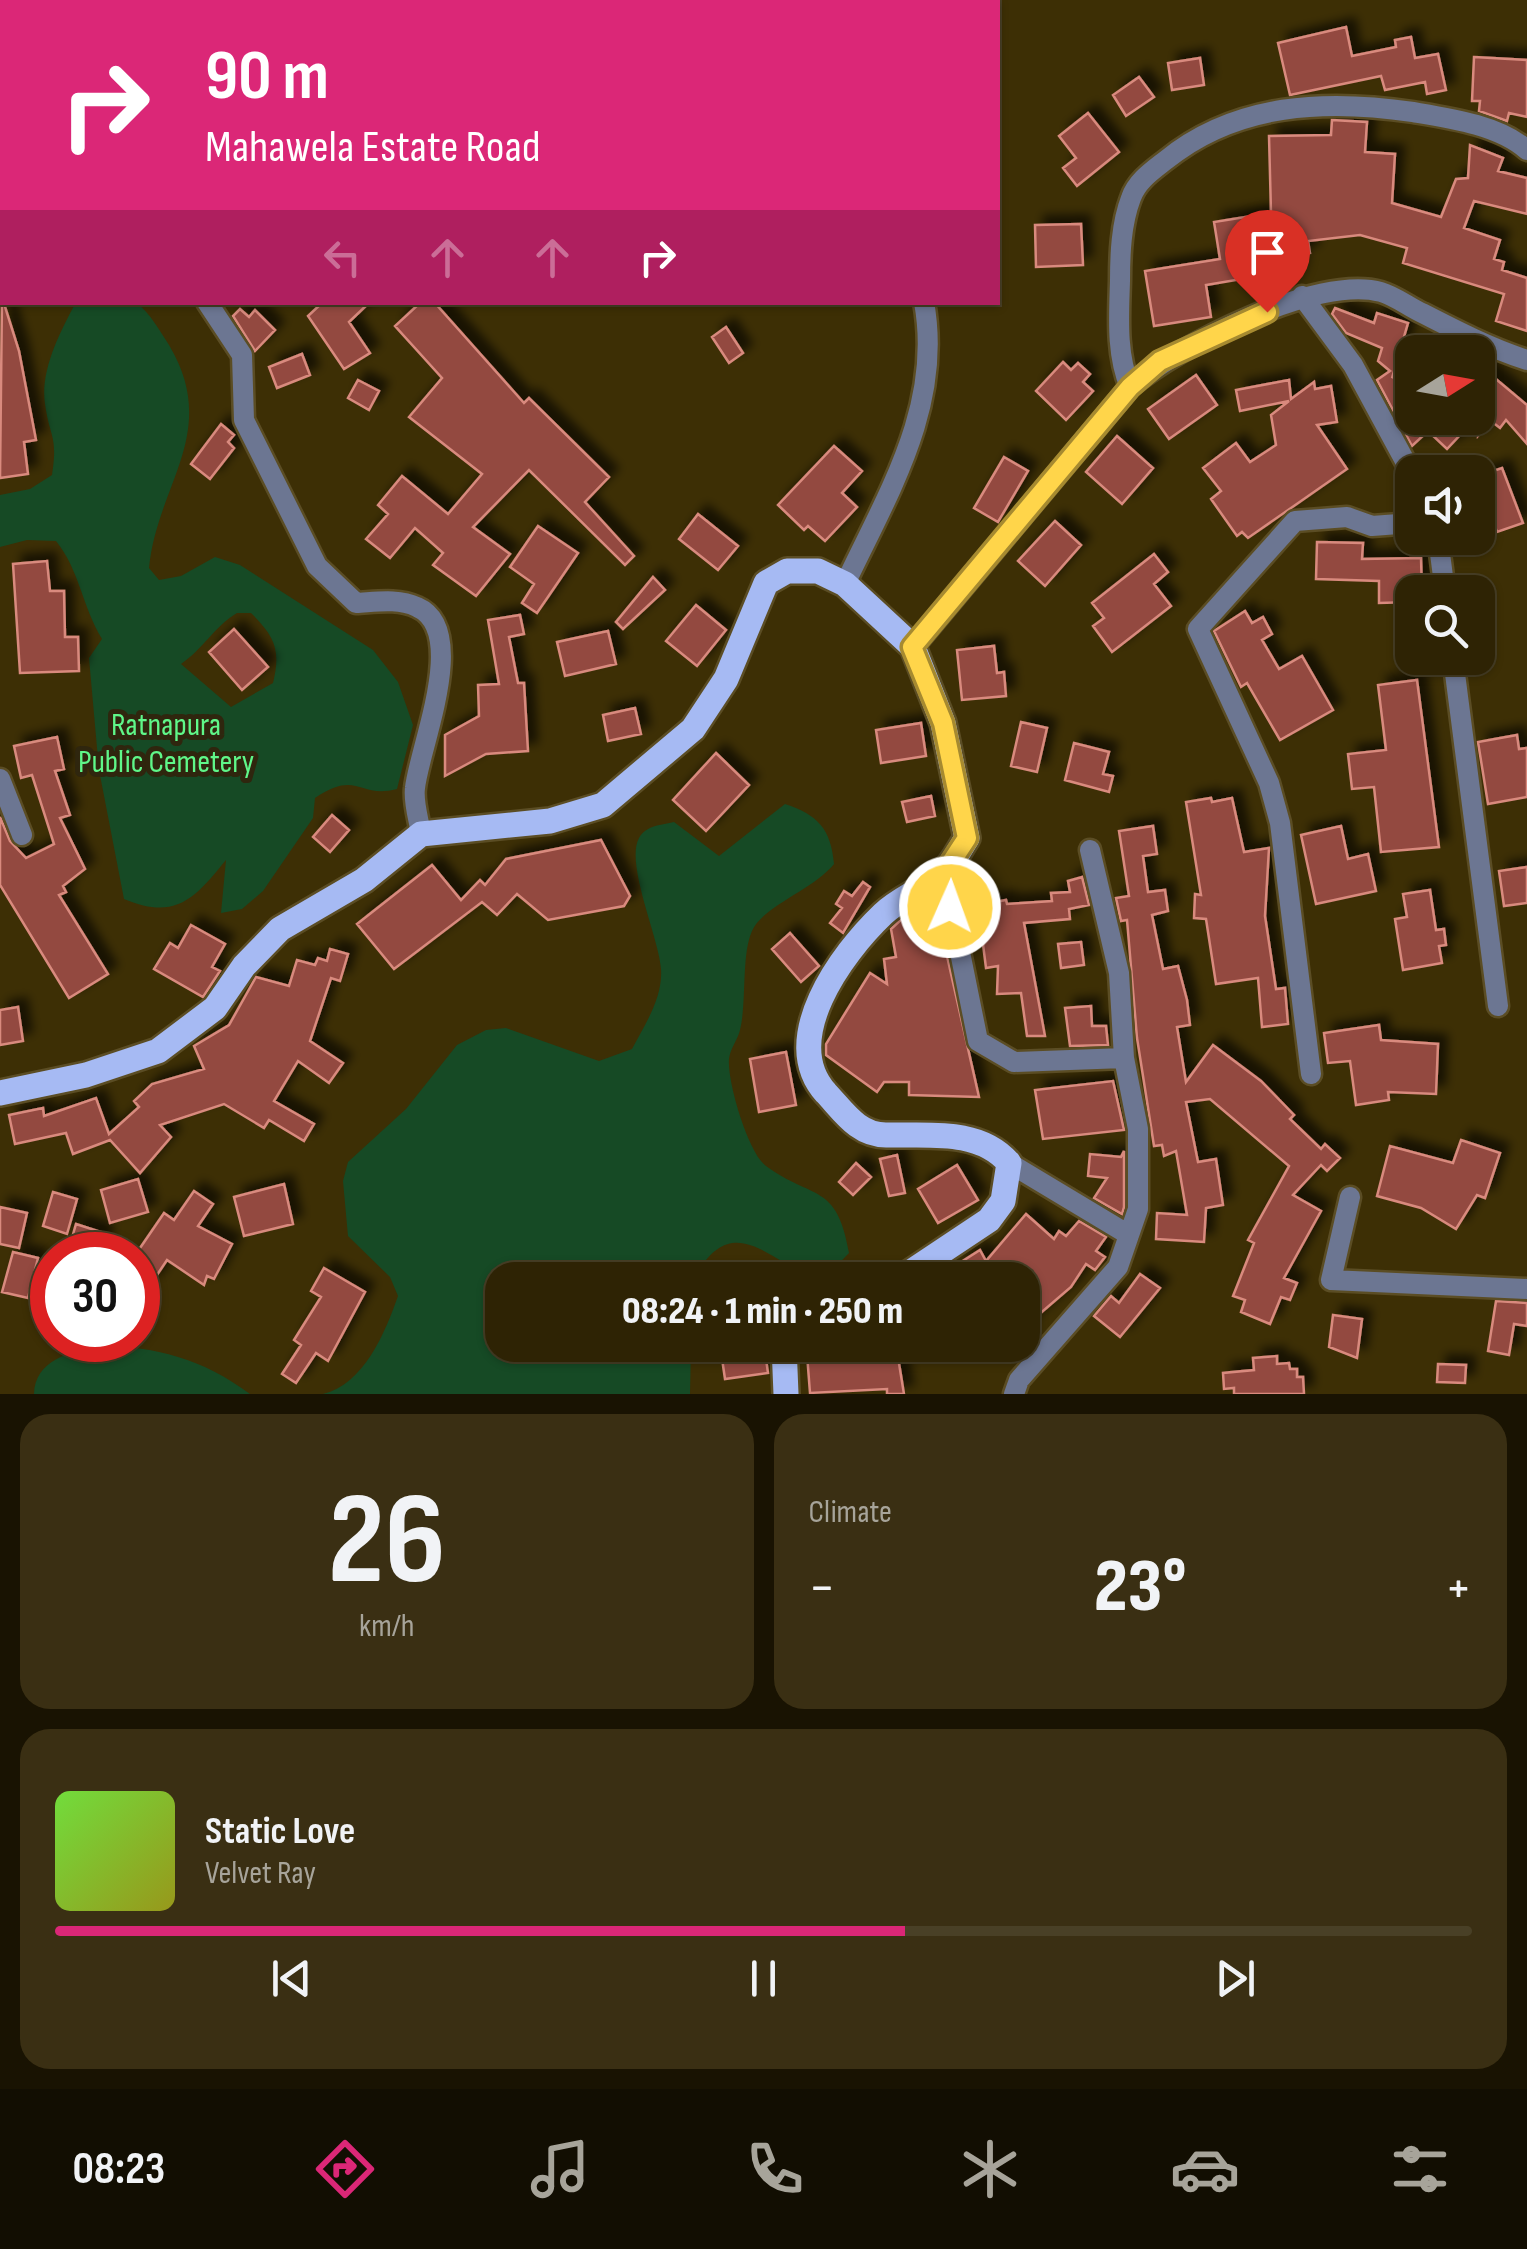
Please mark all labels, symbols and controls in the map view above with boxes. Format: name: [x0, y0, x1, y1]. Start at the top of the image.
text: 90 m: [205, 35, 329, 119]
icon: right: [40, 40, 170, 170]
text: Mahawela Estate Road: [205, 120, 541, 175]
pin: [1225, 210, 1310, 313]
icon: arrive: [1240, 225, 1295, 280]
icon: left: [315, 230, 370, 285]
icon: ahead: [420, 230, 475, 285]
icon: ahead: [525, 230, 580, 285]
icon: right: [630, 230, 685, 285]
north arrow: [1395, 335, 1495, 435]
map controls: [1395, 335, 1495, 675]
button: sound: [1395, 455, 1495, 555]
button: search: [1395, 575, 1495, 675]
park label: Ratnapura Public Cemetery: [78, 706, 254, 782]
position arrow: [898, 855, 1002, 959]
speed limit sign: 30: [30, 1232, 160, 1362]
text: 08:24 · 1 min · 250 m: [622, 1289, 903, 1334]
text: 26: [328, 1464, 446, 1620]
text: Climate: [809, 1493, 892, 1532]
text: 23°: [1094, 1542, 1186, 1633]
text: −: [809, 1555, 835, 1622]
text: +: [1445, 1555, 1472, 1622]
text: km/h: [359, 1607, 414, 1646]
text: Static Love: [205, 1809, 355, 1854]
text: Velvet Ray: [205, 1854, 316, 1893]
icon: previous: [264, 1951, 319, 2006]
icon: pause: [736, 1951, 791, 2006]
icon: next: [1208, 1951, 1263, 2006]
icon: directions: [310, 2134, 380, 2204]
icon: music: [525, 2134, 595, 2204]
icon: phone: [740, 2134, 810, 2204]
icon: climate: [955, 2134, 1025, 2204]
icon: car: [1170, 2134, 1240, 2204]
icon: filters: [1385, 2134, 1455, 2204]
text: 08:23: [72, 2142, 165, 2197]

